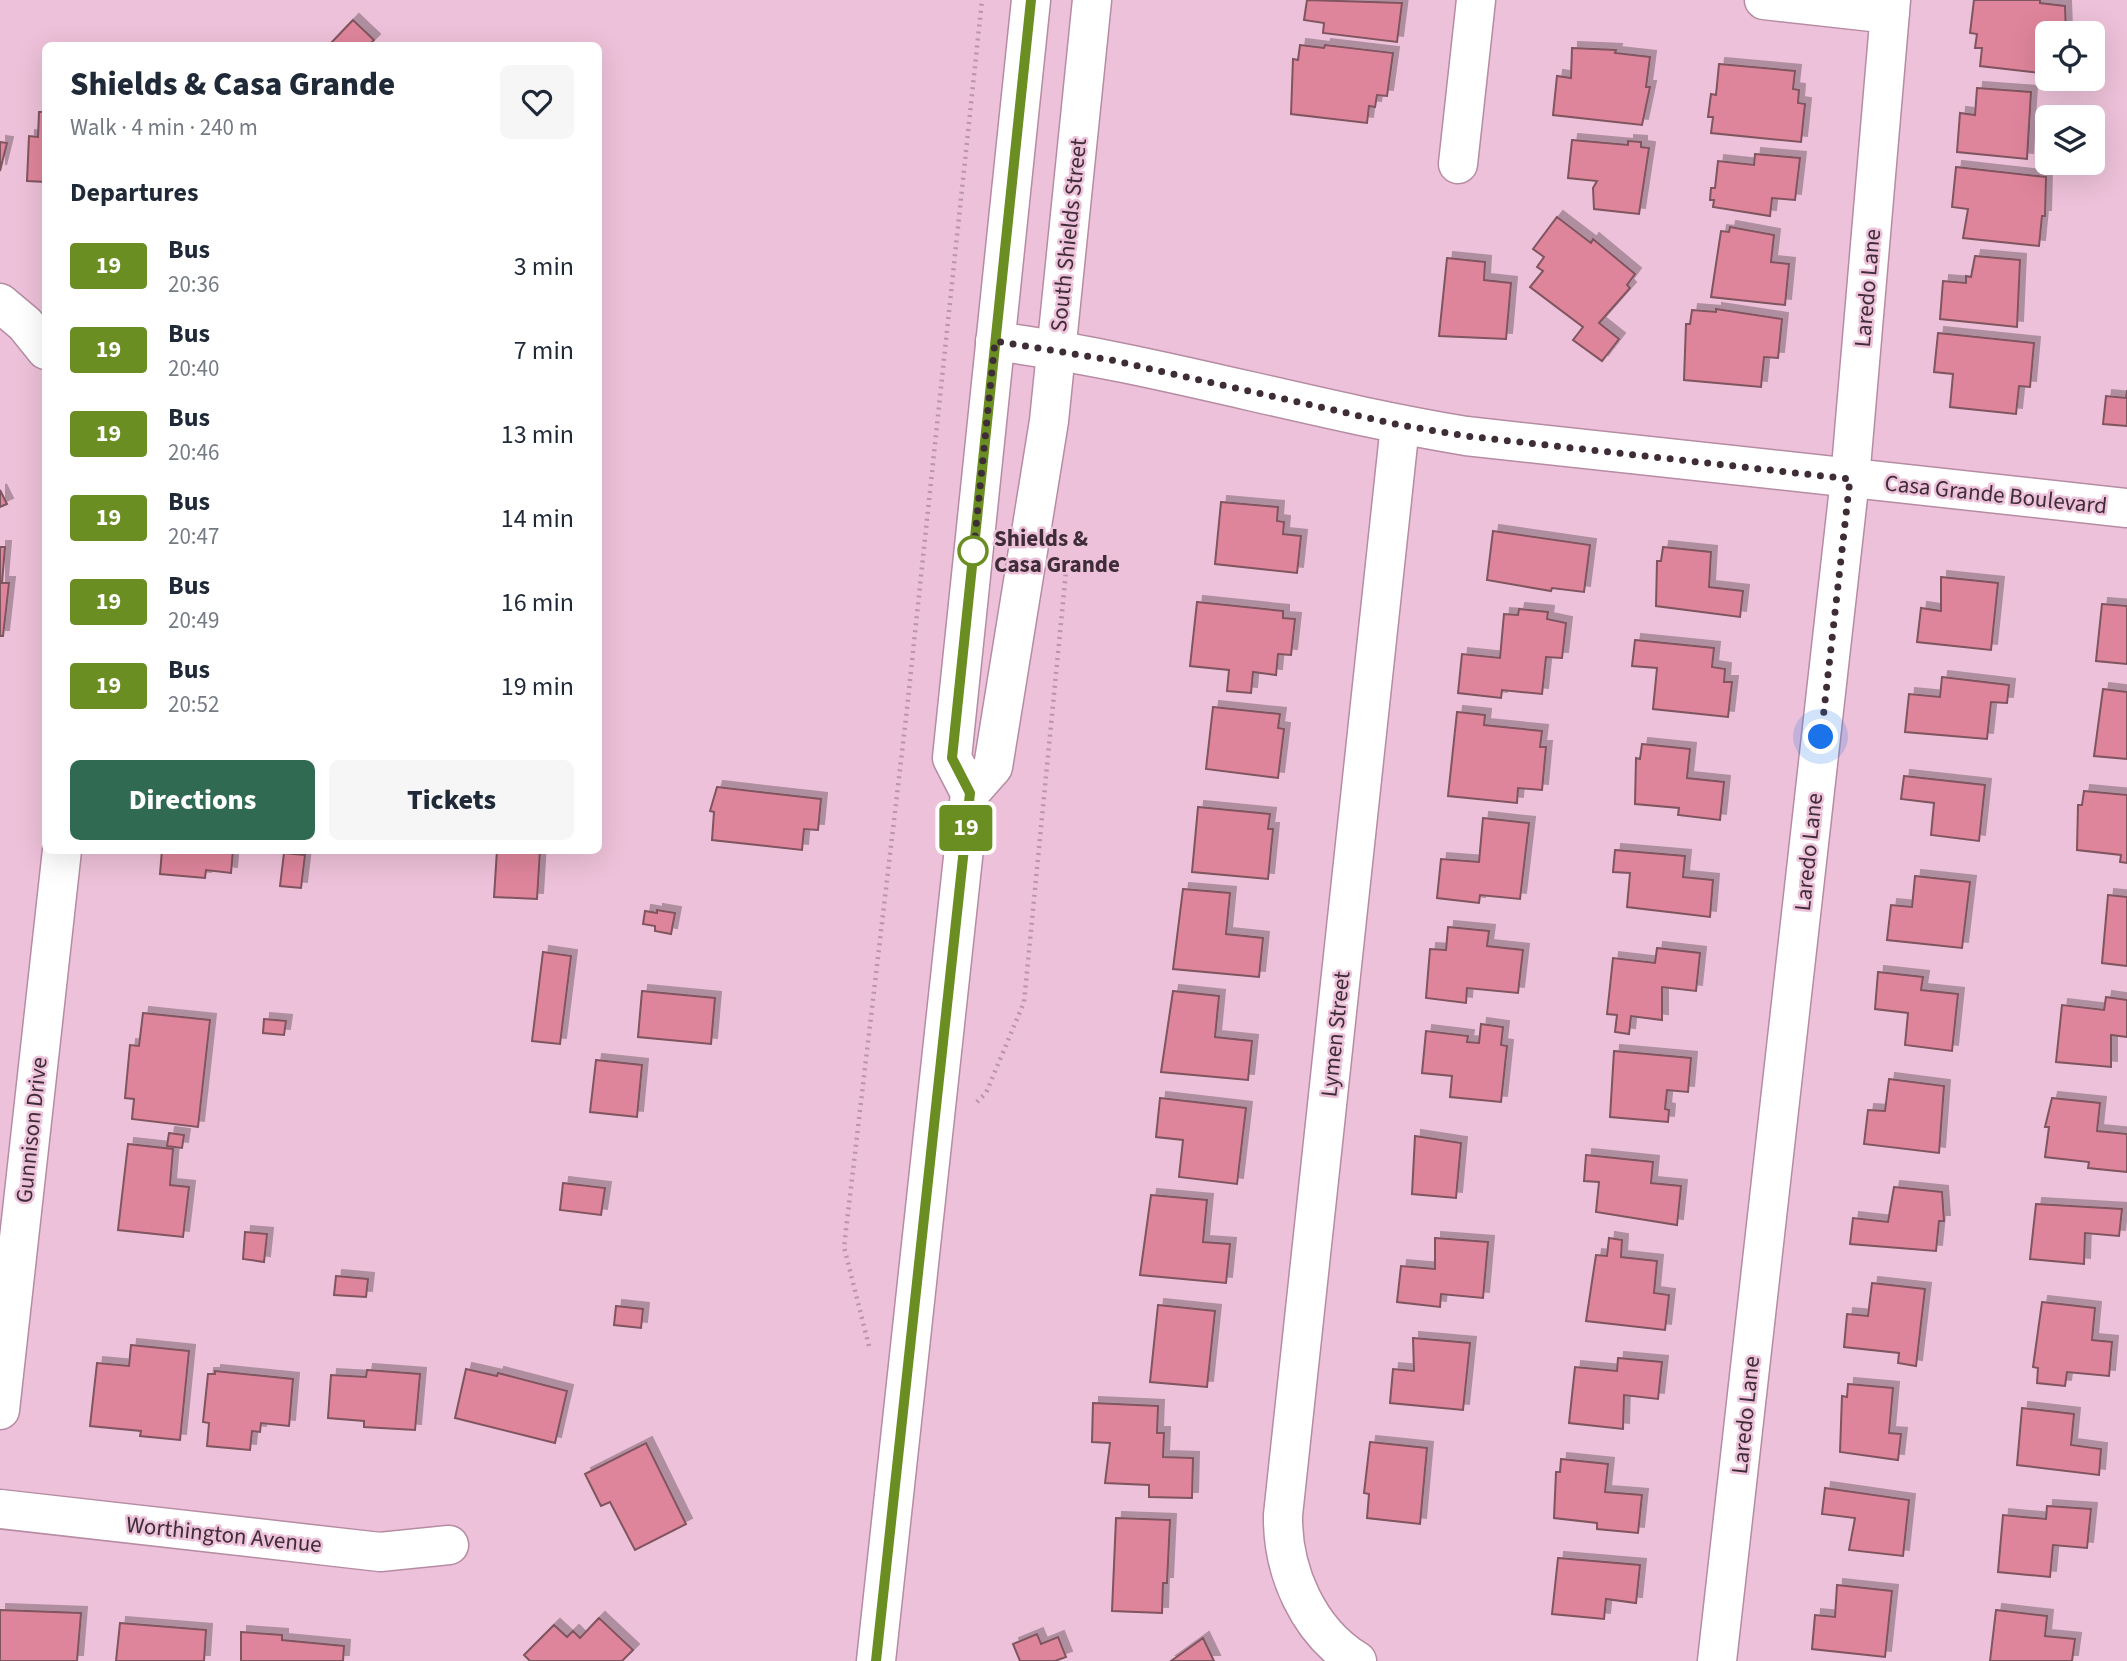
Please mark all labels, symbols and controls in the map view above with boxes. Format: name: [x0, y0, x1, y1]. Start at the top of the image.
map controls: [2035, 21, 2105, 175]
button: locate: [2035, 21, 2105, 91]
text: Shields & Casa Grande: [70, 61, 395, 108]
button: heart: [500, 65, 574, 139]
button: layers: [2035, 105, 2105, 175]
text: Walk · 4 min · 240 m: [70, 111, 258, 144]
street label: South Shields Street: [1042, 136, 1095, 333]
text: Departures: [70, 174, 198, 211]
street label: Laredo Lane: [1846, 228, 1889, 349]
text: Bus: [168, 231, 210, 268]
text: 19: [96, 248, 121, 283]
text: 3 min: [514, 248, 574, 285]
text: 20:36: [168, 268, 219, 301]
text: Bus: [168, 315, 210, 352]
text: 19: [96, 332, 121, 367]
text: 7 min: [514, 332, 574, 369]
text: 20:40: [168, 352, 219, 385]
text: Bus: [168, 399, 210, 436]
text: 19: [96, 416, 121, 451]
text: 13 min: [501, 416, 574, 453]
text: 20:46: [168, 436, 219, 469]
street label: Casa Grande Boulevard: [1883, 466, 2109, 523]
text: Bus: [168, 483, 210, 520]
text: 19: [96, 500, 121, 535]
text: 14 min: [501, 500, 574, 537]
text: 20:47: [168, 520, 219, 553]
place label: Shields & Casa Grande: [994, 522, 1120, 581]
marker: Shields & Casa Grande: [958, 536, 988, 566]
text: Bus: [168, 567, 210, 604]
text: 19: [96, 584, 121, 619]
text: 16 min: [501, 584, 574, 621]
text: 20:49: [168, 604, 219, 637]
text: Bus: [168, 651, 210, 688]
text: 19: [96, 668, 121, 703]
text: 19 min: [501, 668, 574, 705]
text: 20:52: [168, 688, 219, 721]
your location: [1803, 719, 1838, 754]
button: Directions: [70, 760, 315, 840]
button: Tickets: [329, 760, 574, 840]
street label: Laredo Lane: [1786, 791, 1831, 913]
line badge: 19: [934, 805, 998, 851]
text: 19: [953, 810, 979, 845]
street label: Lymen Street: [1312, 969, 1359, 1099]
street label: Gunnison Drive: [7, 1055, 56, 1205]
street label: Laredo Lane: [1723, 1354, 1768, 1476]
street label: Worthington Avenue: [124, 1508, 323, 1561]

